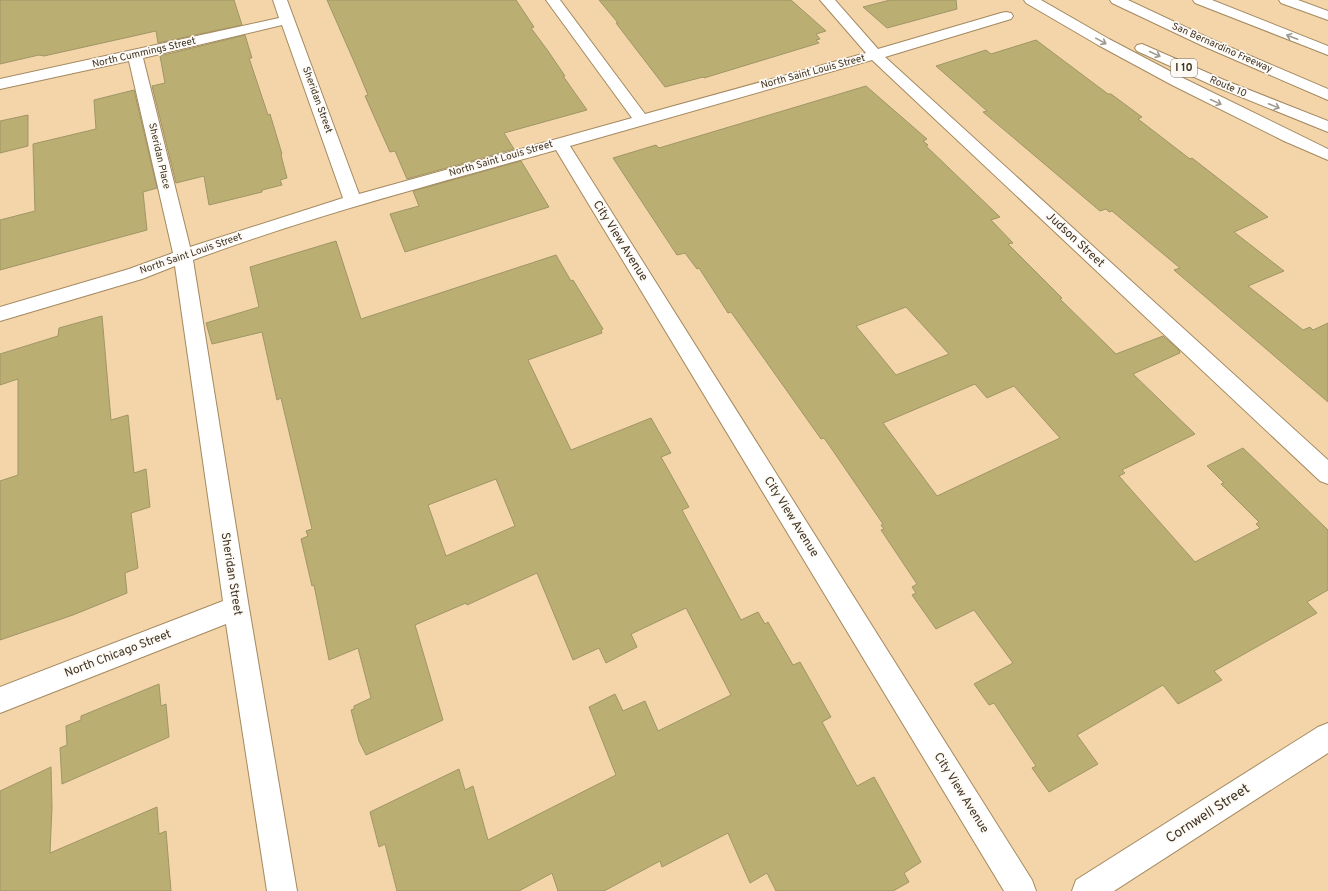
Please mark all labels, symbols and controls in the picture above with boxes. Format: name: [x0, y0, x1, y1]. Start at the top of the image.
street label: San Bernardino Freeway: [1170, 20, 1274, 76]
one-way arrow: [1286, 33, 1298, 41]
street label: North Cummings Street: [91, 35, 197, 71]
one-way arrow: [1095, 37, 1107, 45]
one-way arrow: [1148, 51, 1160, 58]
street label: North Saint Louis Street: [759, 52, 867, 92]
road number: I 10: [1171, 59, 1197, 77]
street label: Sheridan Street: [299, 65, 335, 135]
street label: Route 10: [1207, 73, 1249, 101]
one-way arrow: [1209, 99, 1221, 106]
one-way arrow: [1267, 102, 1279, 110]
street label: Sheridan Place: [145, 122, 173, 190]
street label: North Saint Louis Street: [448, 138, 555, 180]
street label: City View Avenue: [589, 198, 651, 284]
street label: Judson Street: [1042, 209, 1108, 271]
street label: North Saint Louis Street: [138, 230, 244, 278]
street label: City View Avenue: [760, 474, 822, 560]
street label: Sheridan Street: [217, 531, 245, 617]
street label: North Chicago Street: [62, 626, 174, 682]
street label: City View Avenue: [930, 750, 992, 836]
street label: Cornwell Street: [1163, 781, 1253, 847]

